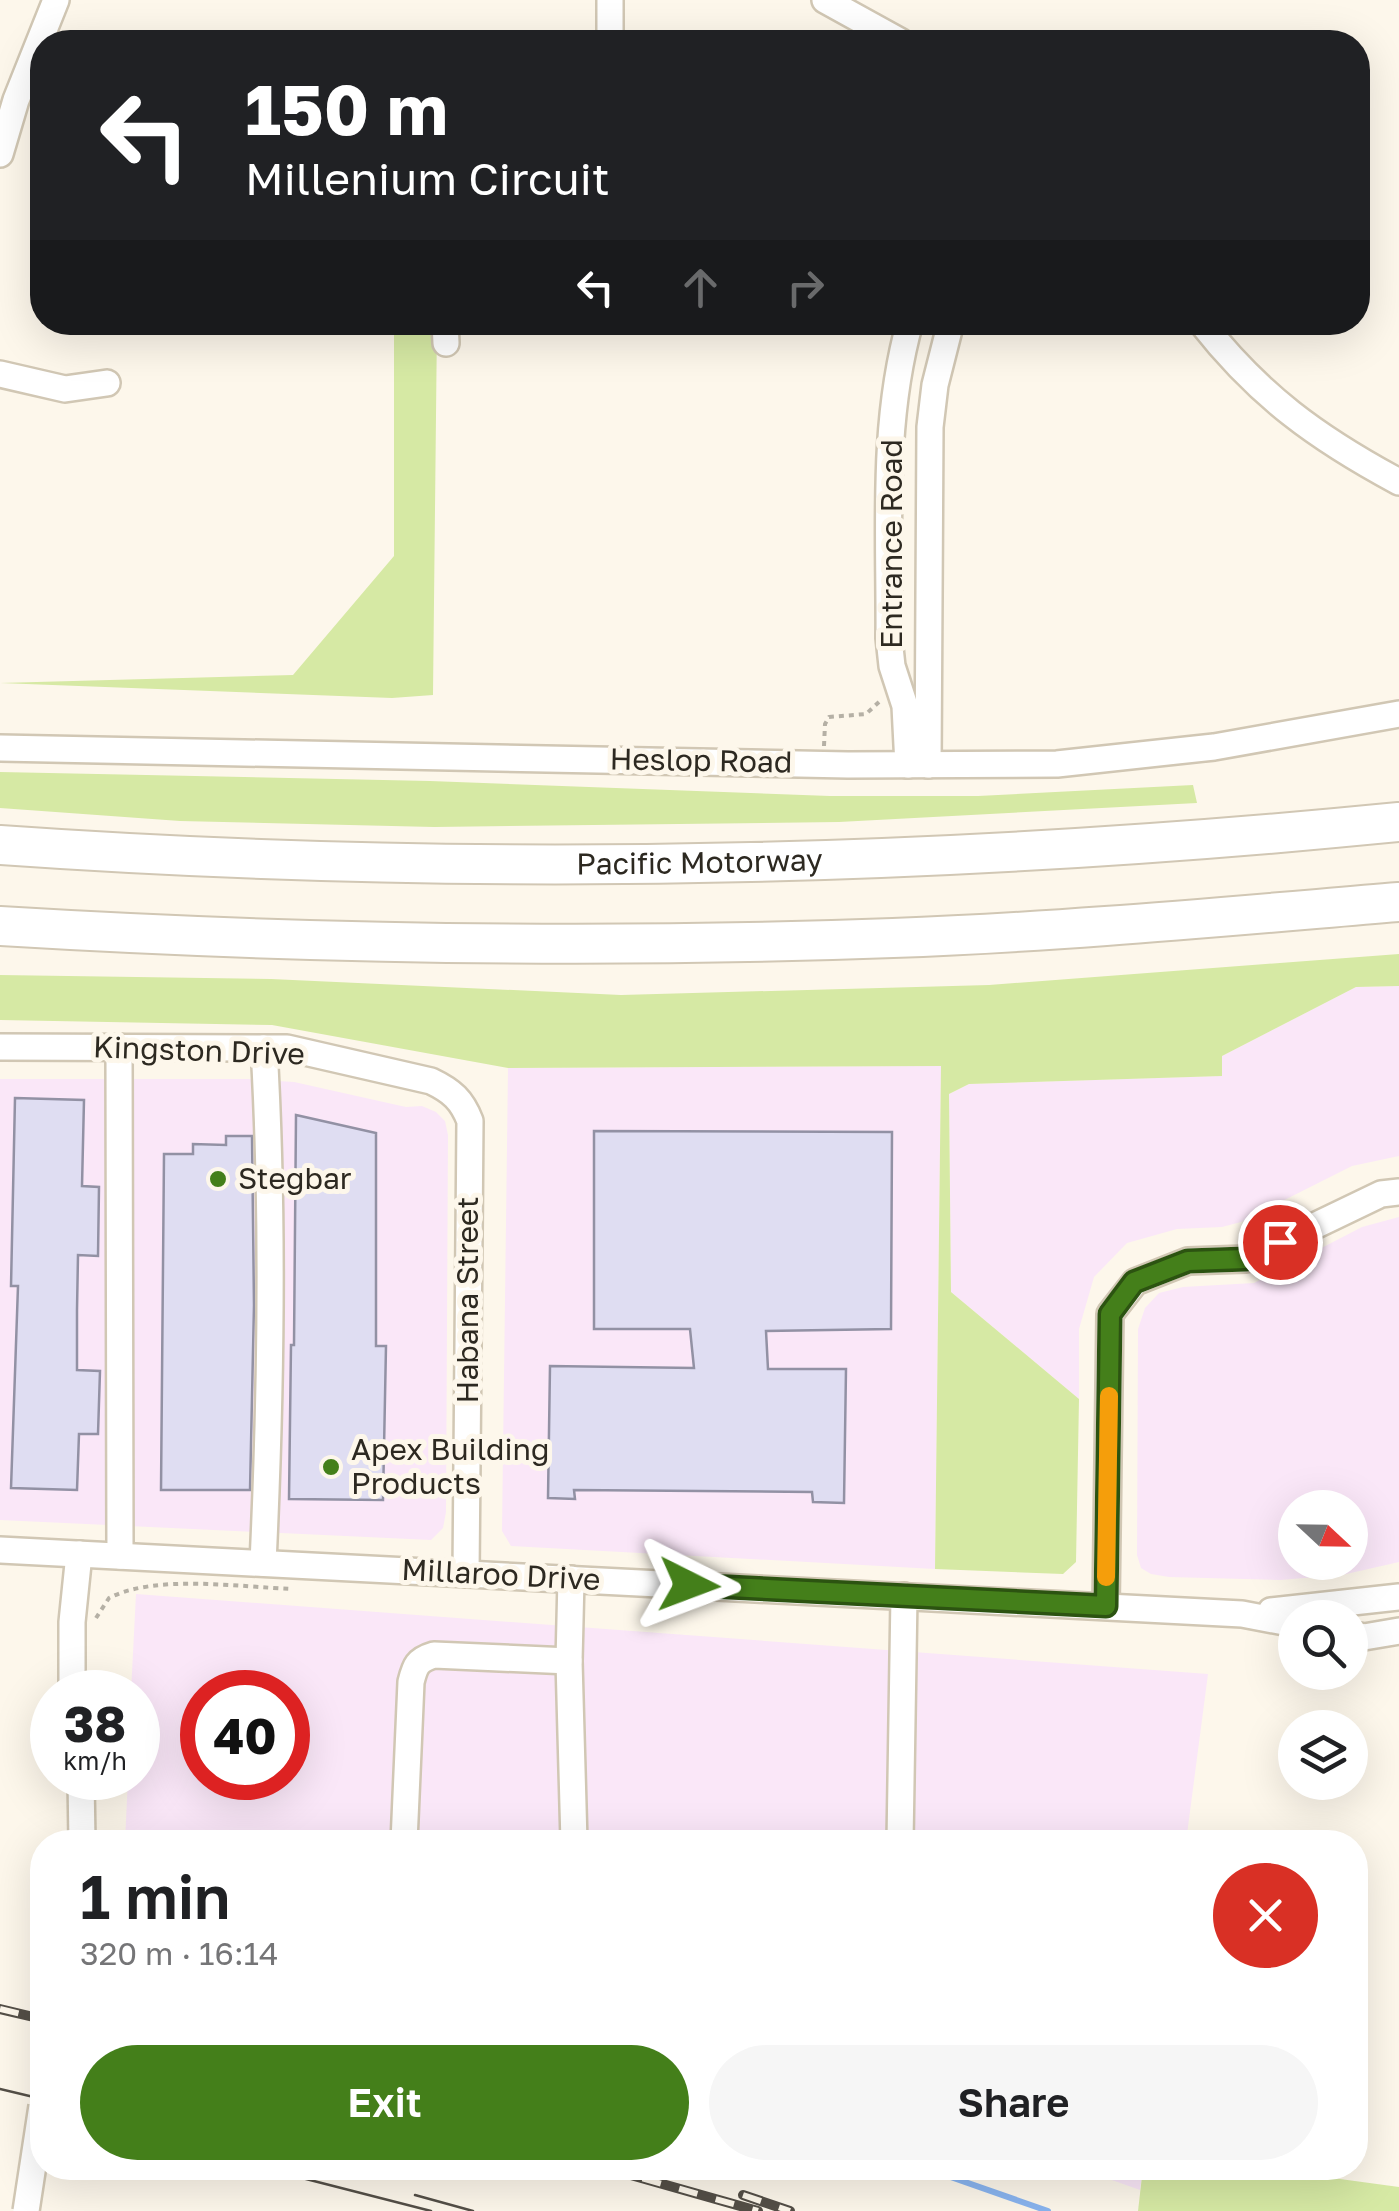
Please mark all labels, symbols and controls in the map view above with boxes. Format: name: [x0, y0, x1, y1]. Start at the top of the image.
text: 150 m: [245, 66, 448, 150]
icon: left: [80, 70, 210, 200]
text: Millenium Circuit: [245, 151, 610, 205]
icon: left: [568, 260, 623, 315]
icon: ahead: [673, 260, 728, 315]
icon: right: [778, 260, 833, 315]
street label: Entrance Road: [873, 439, 909, 649]
street label: Heslop Road: [609, 740, 793, 780]
street label: Pacific Motorway: [576, 841, 824, 881]
street label: Kingston Drive: [93, 1028, 306, 1072]
place label: Stegbar: [238, 1160, 352, 1196]
marker: Stegbar: [207, 1168, 229, 1190]
street label: Habana Street: [449, 1197, 485, 1403]
pin: [1238, 1200, 1323, 1285]
icon: arrive: [1253, 1215, 1308, 1270]
place label: Apex Building Products: [351, 1431, 549, 1501]
marker: Apex Building Products: [320, 1456, 342, 1478]
north arrow: [1278, 1490, 1368, 1580]
map controls: [1278, 1490, 1368, 1800]
position arrow: [637, 1533, 741, 1637]
street label: Millaroo Drive: [401, 1551, 601, 1597]
button: search: [1278, 1600, 1368, 1690]
speed limit sign: 40: [180, 1670, 310, 1800]
text: 38: [64, 1693, 126, 1753]
button: layers: [1278, 1710, 1368, 1800]
text: km/h: [63, 1745, 127, 1776]
text: 1 min: [80, 1860, 230, 1932]
button: close: [1213, 1863, 1318, 1968]
text: 320 m · 16:14: [80, 1934, 279, 1972]
button: Exit: [80, 2045, 689, 2160]
button: Share: [709, 2045, 1318, 2160]

